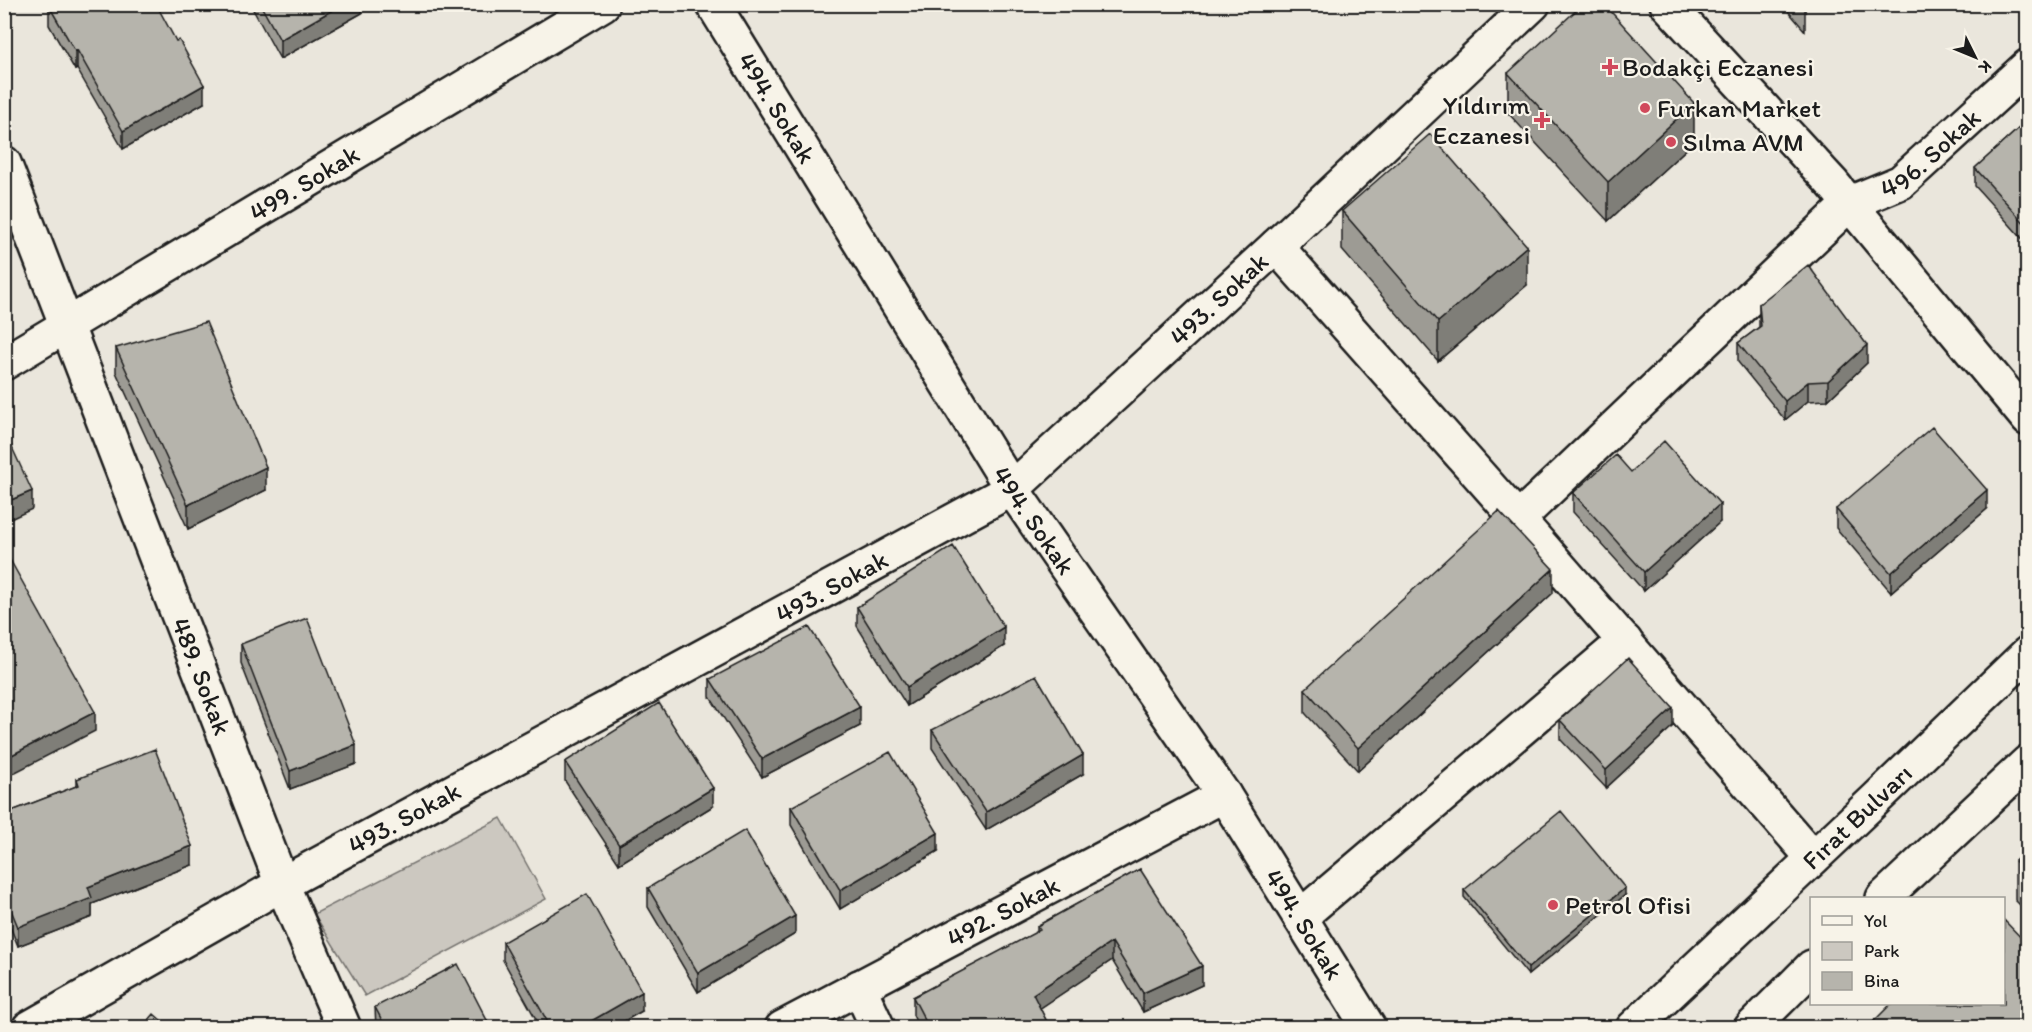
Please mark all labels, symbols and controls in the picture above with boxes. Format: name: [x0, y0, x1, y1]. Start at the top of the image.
north arrow: [1945, 27, 2005, 87]
street label: 494. Sokak: [731, 46, 823, 169]
place label: Bodakçi Eczanesi: [1622, 51, 1814, 83]
text: K: [1975, 57, 1996, 78]
marker: Bodakçi Eczanesi: [1603, 60, 1617, 74]
place label: Yıldırım Eczanesi: [1433, 89, 1530, 151]
place label: Furkan Market: [1657, 92, 1821, 124]
marker: Furkan Market: [1638, 101, 1652, 115]
street label: 496. Sokak: [1876, 101, 1987, 205]
marker: Yıldırım Eczanesi: [1535, 113, 1549, 127]
place label: Sılma AVM: [1683, 126, 1804, 158]
marker: Sılma AVM: [1664, 135, 1678, 149]
street label: 499. Sokak: [243, 138, 365, 228]
street label: 493. Sokak: [1163, 245, 1275, 352]
street label: 494. Sokak: [986, 460, 1082, 581]
street label: 493. Sokak: [770, 543, 893, 630]
street label: 489. Sokak: [165, 613, 239, 739]
street label: Fırat Bulvarı: [1795, 757, 1919, 876]
street label: 493. Sokak: [342, 775, 466, 861]
street label: 494. Sokak: [1258, 863, 1351, 985]
street label: 492. Sokak: [941, 869, 1065, 954]
place label: Petrol Ofisi: [1565, 889, 1691, 921]
legend: [1810, 897, 2005, 1005]
marker: Petrol Ofisi: [1546, 898, 1560, 912]
text: Yol: [1864, 910, 1887, 932]
text: Park: [1864, 940, 1899, 962]
text: Bina: [1864, 970, 1899, 992]

